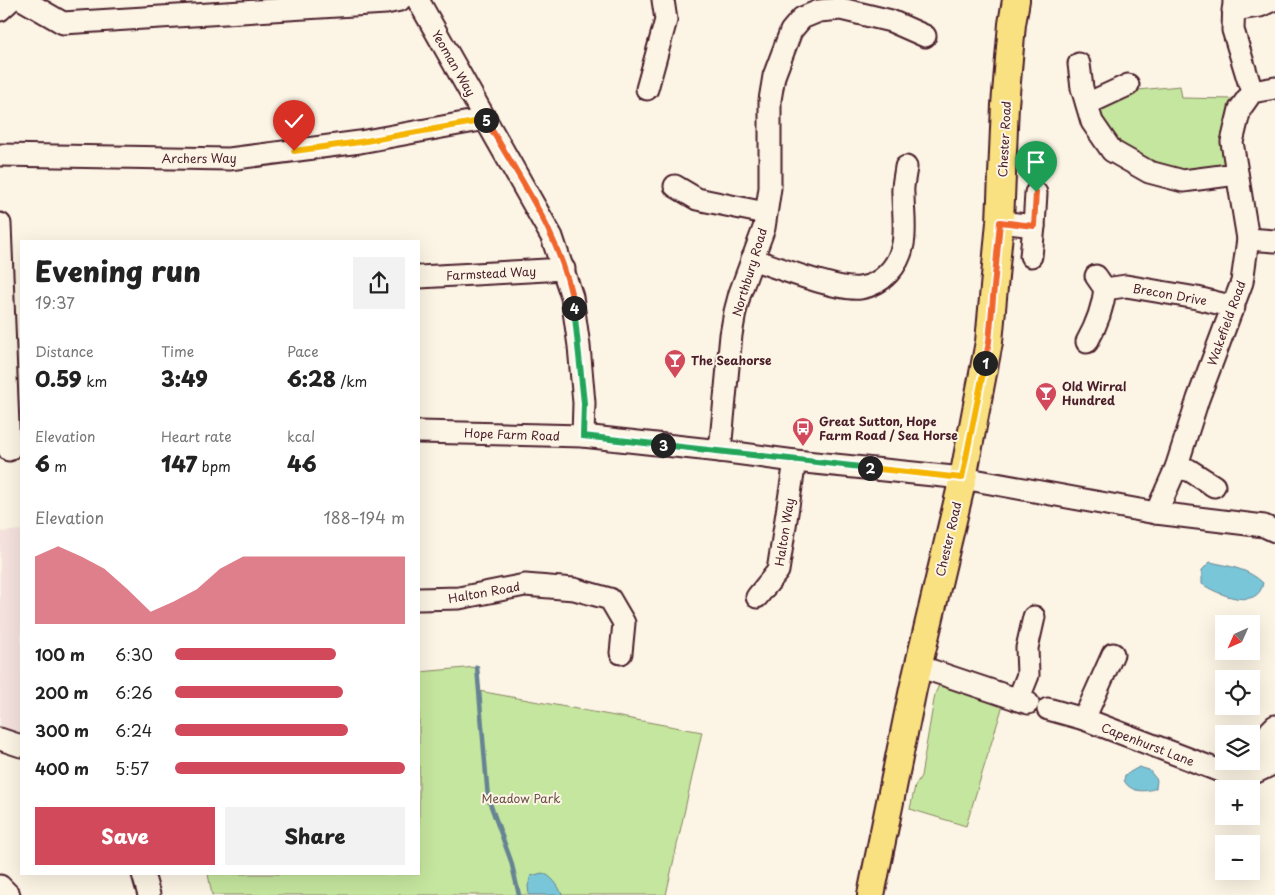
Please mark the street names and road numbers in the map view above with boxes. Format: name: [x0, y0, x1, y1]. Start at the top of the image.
street label: Yeoman Way: [428, 26, 480, 100]
street label: Chester Road: [993, 100, 1015, 178]
street label: Archers Way: [161, 149, 237, 167]
street label: Northbury Road: [727, 226, 771, 318]
street label: Farmstead Way: [446, 262, 537, 284]
street label: Wakefield Road: [1202, 278, 1250, 368]
street label: Brecon Drive: [1132, 279, 1208, 309]
street label: Hope Farm Road: [464, 423, 560, 445]
street label: Halton Way: [770, 496, 798, 567]
street label: Chester Road: [931, 500, 965, 578]
street label: Halton Road: [447, 577, 521, 607]
street label: Capenhurst Lane: [1099, 718, 1198, 770]

